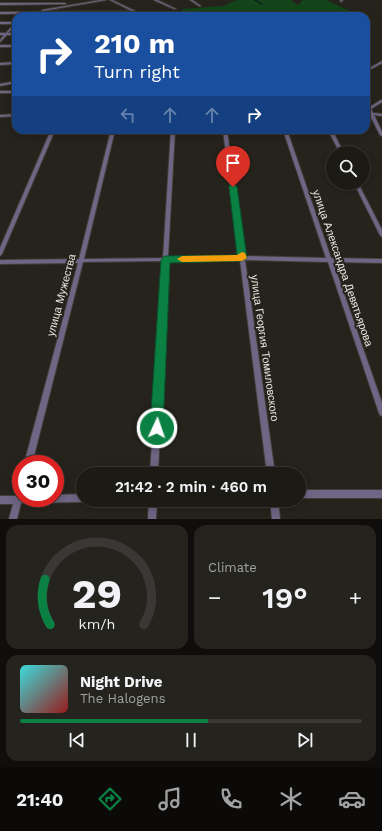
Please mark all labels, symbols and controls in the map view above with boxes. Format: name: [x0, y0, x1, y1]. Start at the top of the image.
text: 210 m: [94, 27, 175, 60]
icon: right: [28, 28, 80, 80]
text: Turn right: [94, 61, 180, 82]
icon: left: [117, 104, 139, 126]
icon: ahead: [159, 104, 181, 126]
icon: ahead: [201, 104, 223, 126]
icon: right: [243, 104, 265, 126]
pin: [216, 146, 250, 187]
map controls: [326, 146, 370, 190]
button: search: [326, 146, 370, 190]
icon: arrive: [222, 152, 244, 174]
street label: улица Александра Девятьярова: [310, 188, 376, 349]
street label: улица Мужества: [44, 252, 79, 338]
street label: улица Георгия Томиловского: [248, 274, 281, 422]
position arrow: [136, 407, 178, 449]
speed limit sign: 30: [12, 455, 64, 507]
text: 21:42 · 2 min · 460 m: [115, 478, 267, 496]
text: Climate: [208, 560, 257, 575]
text: 29: [72, 569, 122, 618]
text: 19°: [262, 580, 308, 615]
text: −: [208, 585, 221, 610]
text: +: [349, 585, 362, 610]
text: km/h: [79, 616, 115, 632]
text: Night Drive: [80, 673, 163, 691]
text: The Halogens: [80, 691, 166, 706]
icon: previous: [66, 729, 88, 751]
icon: pause: [180, 729, 202, 751]
icon: next: [294, 729, 316, 751]
icon: directions: [96, 785, 124, 813]
icon: music: [156, 785, 184, 813]
icon: phone: [217, 785, 245, 813]
icon: climate: [277, 785, 305, 813]
icon: car: [338, 785, 366, 813]
text: 21:40: [16, 789, 63, 810]

